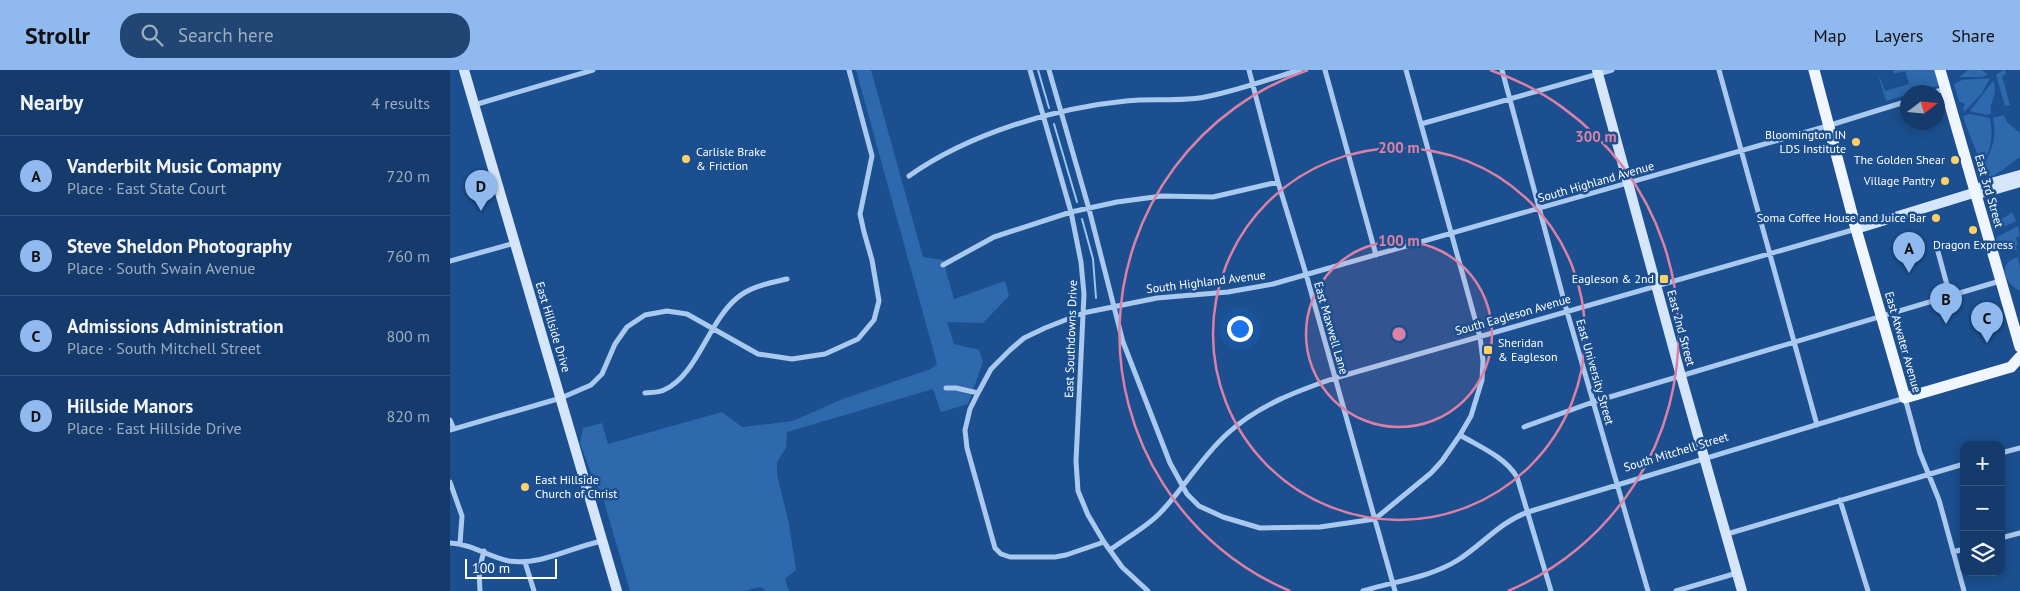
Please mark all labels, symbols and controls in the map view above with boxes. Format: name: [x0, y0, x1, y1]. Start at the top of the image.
search box: [120, 13, 470, 58]
text: Strollr: [25, 20, 90, 51]
icon: search: [138, 21, 166, 49]
text: Search here: [178, 23, 274, 47]
text: Map: [1814, 24, 1846, 47]
text: Layers: [1874, 24, 1923, 47]
text: Share: [1951, 24, 1995, 47]
north arrow: [1900, 85, 1945, 130]
text: Nearby: [20, 89, 83, 116]
text: 4 results: [371, 93, 430, 113]
text: 300 m: [1575, 127, 1617, 146]
place label: Bloomington IN LDS Institute: [1765, 127, 1846, 156]
marker: Bloomington IN LDS Institute: [1850, 136, 1862, 148]
text: 200 m: [1378, 138, 1420, 157]
place label: Carlisle Brake & Friction: [696, 144, 766, 173]
place label: The Golden Shear: [1854, 152, 1945, 167]
street label: East 3rd Street: [1972, 152, 2007, 229]
marker: Carlisle Brake & Friction: [680, 153, 692, 165]
text: Vanderbilt Music Comapny: [67, 154, 281, 178]
marker: The Golden Shear: [1949, 154, 1961, 166]
street label: South Highland Avenue: [1536, 158, 1656, 205]
text: A: [31, 166, 41, 186]
text: 720 m: [387, 166, 430, 186]
pin: D: [465, 170, 497, 211]
place label: Village Pantry: [1863, 173, 1935, 188]
marker: Village Pantry: [1939, 175, 1951, 187]
text: Place · East State Court: [67, 178, 226, 198]
place label: Soma Coffee House and Juice Bar: [1757, 210, 1926, 225]
marker: Soma Coffee House and Juice Bar: [1930, 212, 1942, 224]
marker: Dragon Express: [1967, 224, 1979, 236]
text: 100 m: [1378, 231, 1420, 250]
pin: A: [1893, 232, 1925, 273]
text: Steve Sheldon Photography: [67, 234, 292, 258]
place label: Dragon Express: [1933, 237, 2013, 252]
text: B: [31, 246, 41, 266]
text: 760 m: [387, 246, 430, 266]
text: Place · South Swain Avenue: [67, 258, 255, 278]
street label: South Highland Avenue: [1145, 267, 1266, 296]
place label: Eagleson & 2nd: [1572, 271, 1654, 286]
marker: Eagleson & 2nd: [1658, 273, 1670, 285]
street label: East Hillside Drive: [533, 280, 574, 374]
street label: East Southdowns Drive: [1061, 280, 1080, 398]
street label: East Maxwell Lane: [1311, 280, 1352, 376]
pin: B: [1930, 283, 1962, 324]
street label: East 2nd Street: [1664, 288, 1699, 368]
street label: East Atwater Avenue: [1882, 290, 1925, 394]
street label: South Eagleson Avenue: [1453, 291, 1573, 338]
pin: C: [1971, 302, 2003, 343]
text: Admissions Administration: [67, 314, 284, 338]
your location: [1227, 316, 1253, 342]
street label: East University Street: [1573, 317, 1618, 427]
centre of rings: [1390, 325, 1408, 343]
text: C: [32, 326, 40, 346]
text: 800 m: [387, 326, 430, 346]
place label: Sheridan & Eagleson: [1498, 335, 1557, 364]
text: Place · South Mitchell Street: [67, 338, 261, 358]
marker: Sheridan & Eagleson: [1482, 344, 1494, 356]
text: Hillside Manors: [67, 394, 193, 418]
text: D: [31, 406, 41, 426]
text: 820 m: [387, 406, 430, 426]
text: Place · East Hillside Drive: [67, 418, 242, 438]
street label: South Mitchell Street: [1622, 428, 1730, 475]
map controls: [1960, 441, 2005, 576]
button: +: [1960, 441, 2005, 486]
place label: East Hillside Church of Christ: [535, 472, 617, 501]
marker: East Hillside Church of Christ: [519, 481, 531, 493]
button: −: [1960, 486, 2005, 531]
button: layers: [1960, 531, 2005, 576]
scale bar: [465, 556, 558, 579]
text: 100 m: [472, 559, 510, 577]

